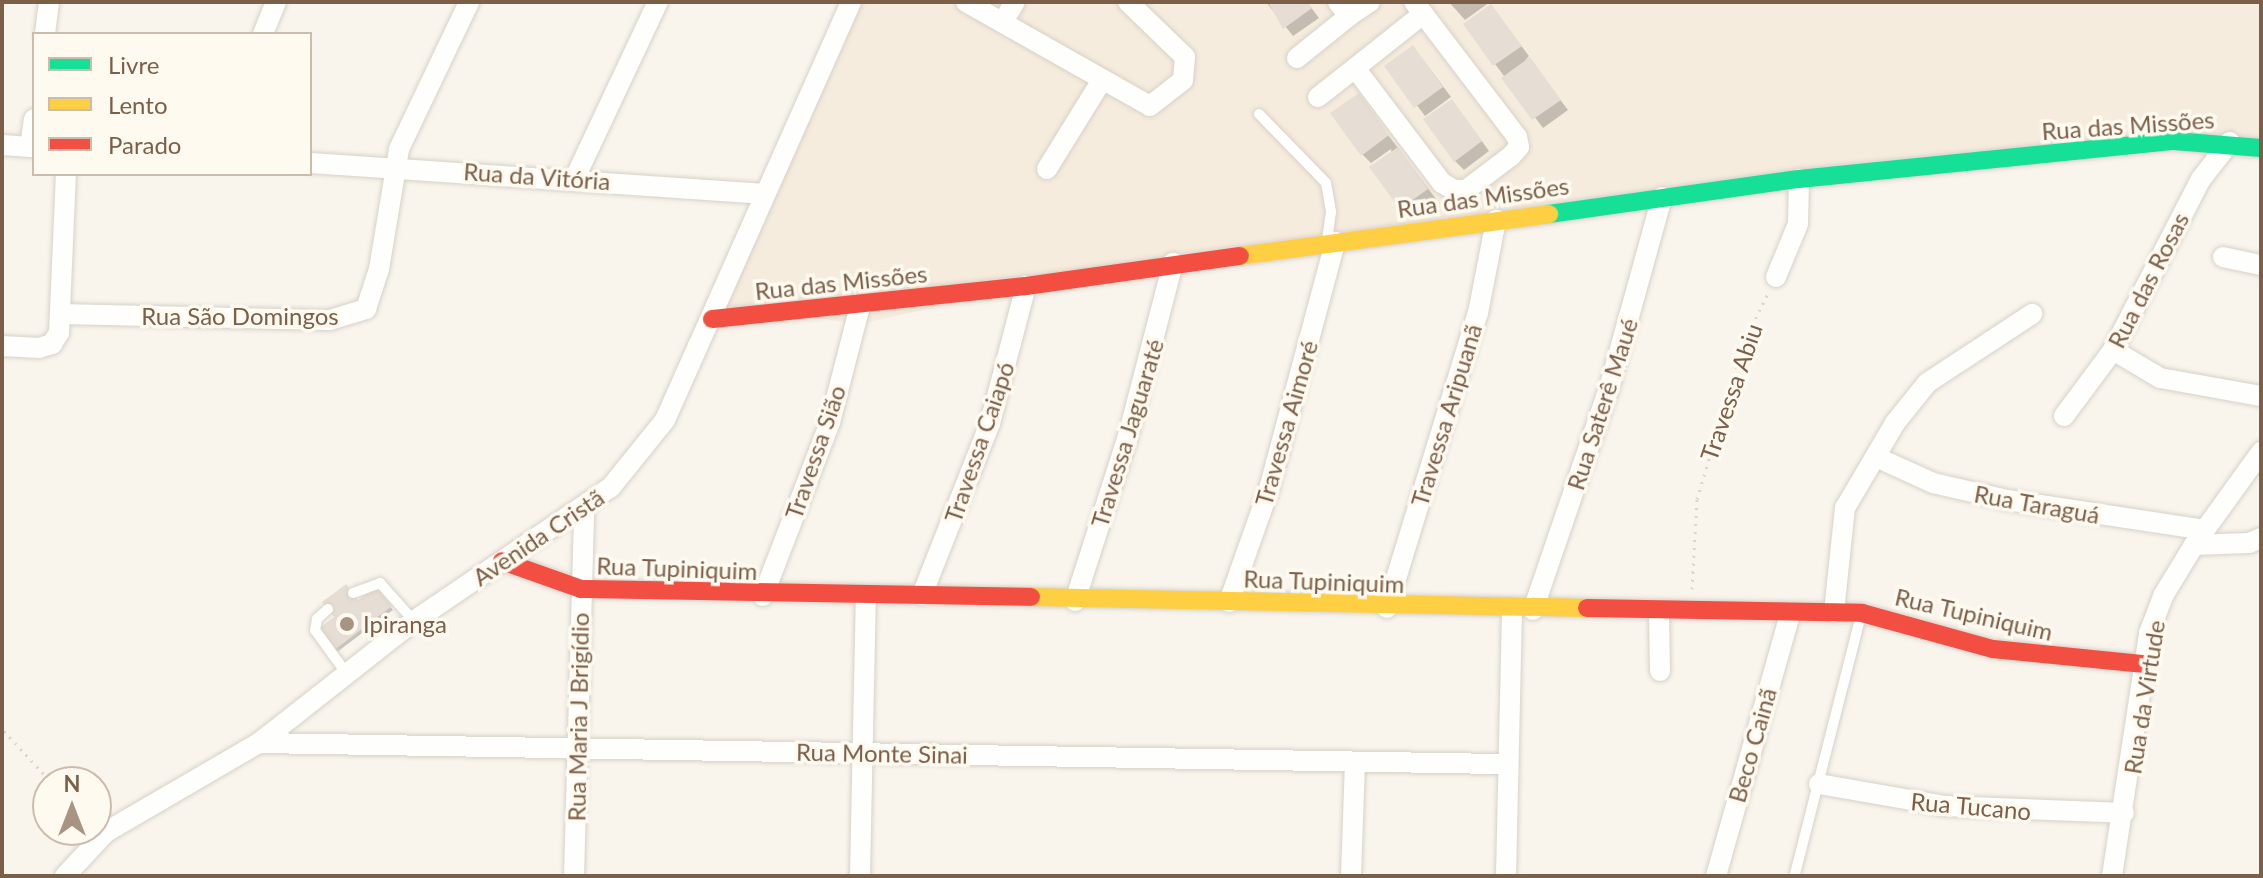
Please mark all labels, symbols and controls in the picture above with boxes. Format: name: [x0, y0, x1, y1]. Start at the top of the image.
legend: [32, 32, 312, 176]
text: Livre: [108, 50, 159, 79]
text: Lento: [108, 90, 168, 119]
street label: Rua das Missões: [2041, 105, 2215, 145]
text: Parado: [108, 130, 181, 159]
street label: Rua da Vitória: [462, 156, 612, 196]
street label: Rua das Missões: [1395, 171, 1571, 223]
street label: Rua das Rosas: [2101, 207, 2195, 353]
street label: Rua das Missões: [753, 259, 929, 305]
street label: Rua São Domingos: [141, 302, 339, 330]
street label: Rua Saterê Maué: [1561, 315, 1643, 493]
street label: Travessa Abiu: [1694, 319, 1768, 465]
street label: Travessa Aripuanã: [1404, 320, 1488, 510]
street label: Travessa Jaguaraté: [1085, 335, 1169, 531]
street label: Travessa Aimoré: [1249, 337, 1323, 509]
street label: Travessa Caiapó: [938, 358, 1020, 526]
street label: Travessa Sião: [779, 381, 851, 523]
street label: Rua Taraguá: [1972, 479, 2102, 529]
street label: Avenida Cristã: [467, 483, 609, 591]
street label: Rua Tupiniquim: [596, 551, 758, 585]
street label: Rua Tupiniquim: [1243, 564, 1405, 598]
street label: Rua Tupiniquim: [1892, 582, 2056, 646]
place label: Ipiranga: [363, 610, 447, 638]
street label: Rua Maria J Brigídio: [562, 612, 594, 822]
marker: Ipiranga: [338, 615, 356, 633]
street label: Rua da Virtude: [2118, 618, 2170, 776]
street label: Beco Cainã: [1722, 684, 1782, 806]
street label: Rua Monte Sinai: [796, 737, 968, 769]
north arrow: [32, 766, 112, 846]
text: N: [64, 770, 80, 797]
street label: Rua Tucano: [1909, 786, 2033, 826]

